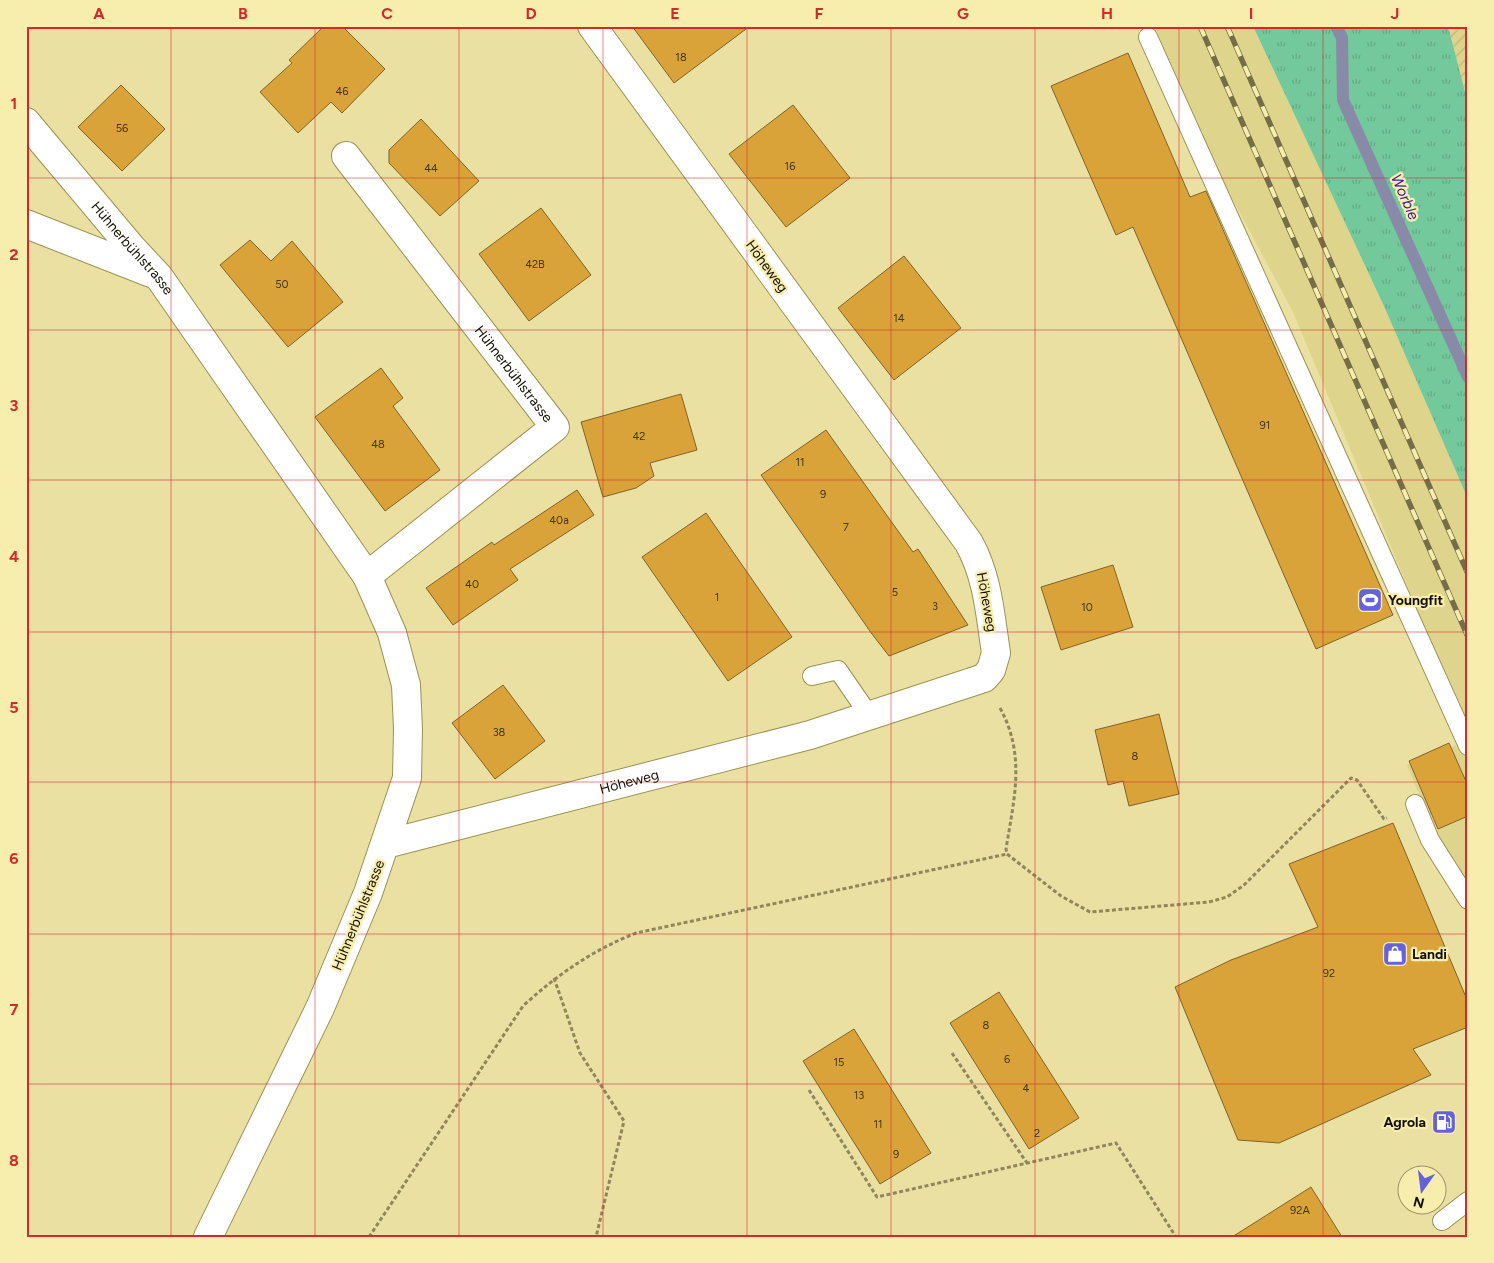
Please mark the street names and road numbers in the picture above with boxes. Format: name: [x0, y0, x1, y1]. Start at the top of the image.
street label: Hühnerbühlstrasse: [87, 198, 177, 298]
street label: Höheweg: [742, 237, 791, 296]
street label: Hühnerbühlstrasse: [471, 322, 556, 426]
street label: Höheweg: [973, 571, 1000, 633]
street label: Höheweg: [598, 766, 661, 798]
street label: Hühnerbühlstrasse: [329, 857, 389, 973]

